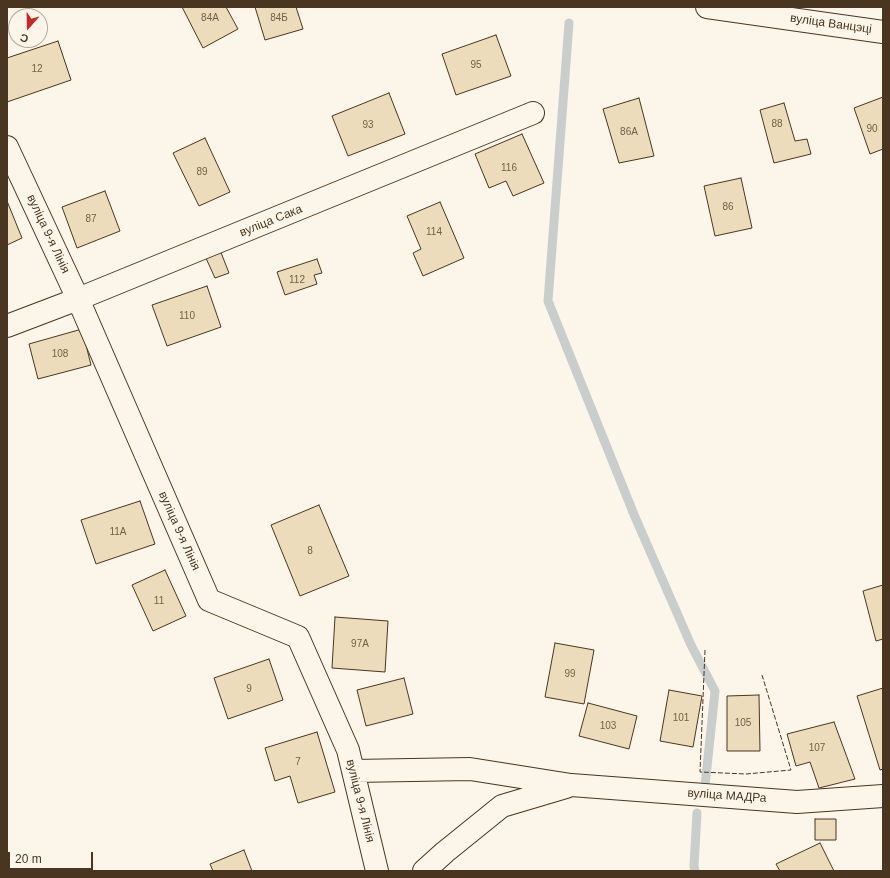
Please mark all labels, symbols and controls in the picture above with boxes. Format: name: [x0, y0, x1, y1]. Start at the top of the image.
north arrow: [8, 8, 48, 48]
street label: вуліца Ванцэці: [789, 11, 873, 37]
house number: 84А: [201, 12, 219, 24]
house number: 84Б: [270, 12, 288, 24]
text: С: [18, 31, 30, 45]
house number: 95: [470, 59, 482, 71]
house number: 12: [31, 63, 43, 75]
house number: 88: [771, 118, 783, 130]
house number: 93: [362, 119, 374, 131]
house number: 90: [866, 123, 878, 135]
house number: 86А: [620, 126, 638, 138]
house number: 116: [501, 162, 517, 174]
house number: 89: [196, 166, 208, 178]
street label: вуліца 9-я Лінія: [23, 192, 73, 276]
house number: 86: [722, 201, 734, 213]
street label: вуліца Сака: [238, 202, 304, 240]
house number: 87: [85, 213, 97, 225]
house number: 114: [426, 226, 442, 238]
house number: 112: [289, 274, 305, 286]
house number: 110: [179, 310, 195, 322]
house number: 108: [52, 348, 68, 360]
street label: вуліца 9-я Лінія: [155, 489, 203, 573]
house number: 11А: [109, 526, 127, 538]
house number: 8: [307, 545, 313, 557]
house number: 11: [154, 595, 164, 607]
house number: 97А: [351, 638, 369, 650]
house number: 99: [564, 668, 576, 680]
house number: 9: [246, 683, 252, 695]
house number: 101: [673, 712, 689, 724]
house number: 105: [735, 717, 751, 729]
house number: 103: [600, 720, 616, 732]
house number: 107: [809, 742, 825, 754]
house number: 7: [295, 756, 301, 768]
street label: вуліца 9-я Лінія: [343, 758, 377, 844]
street label: вуліца МАДРа: [687, 786, 767, 806]
scale bar: [10, 844, 95, 870]
text: 20 m: [15, 852, 42, 866]

